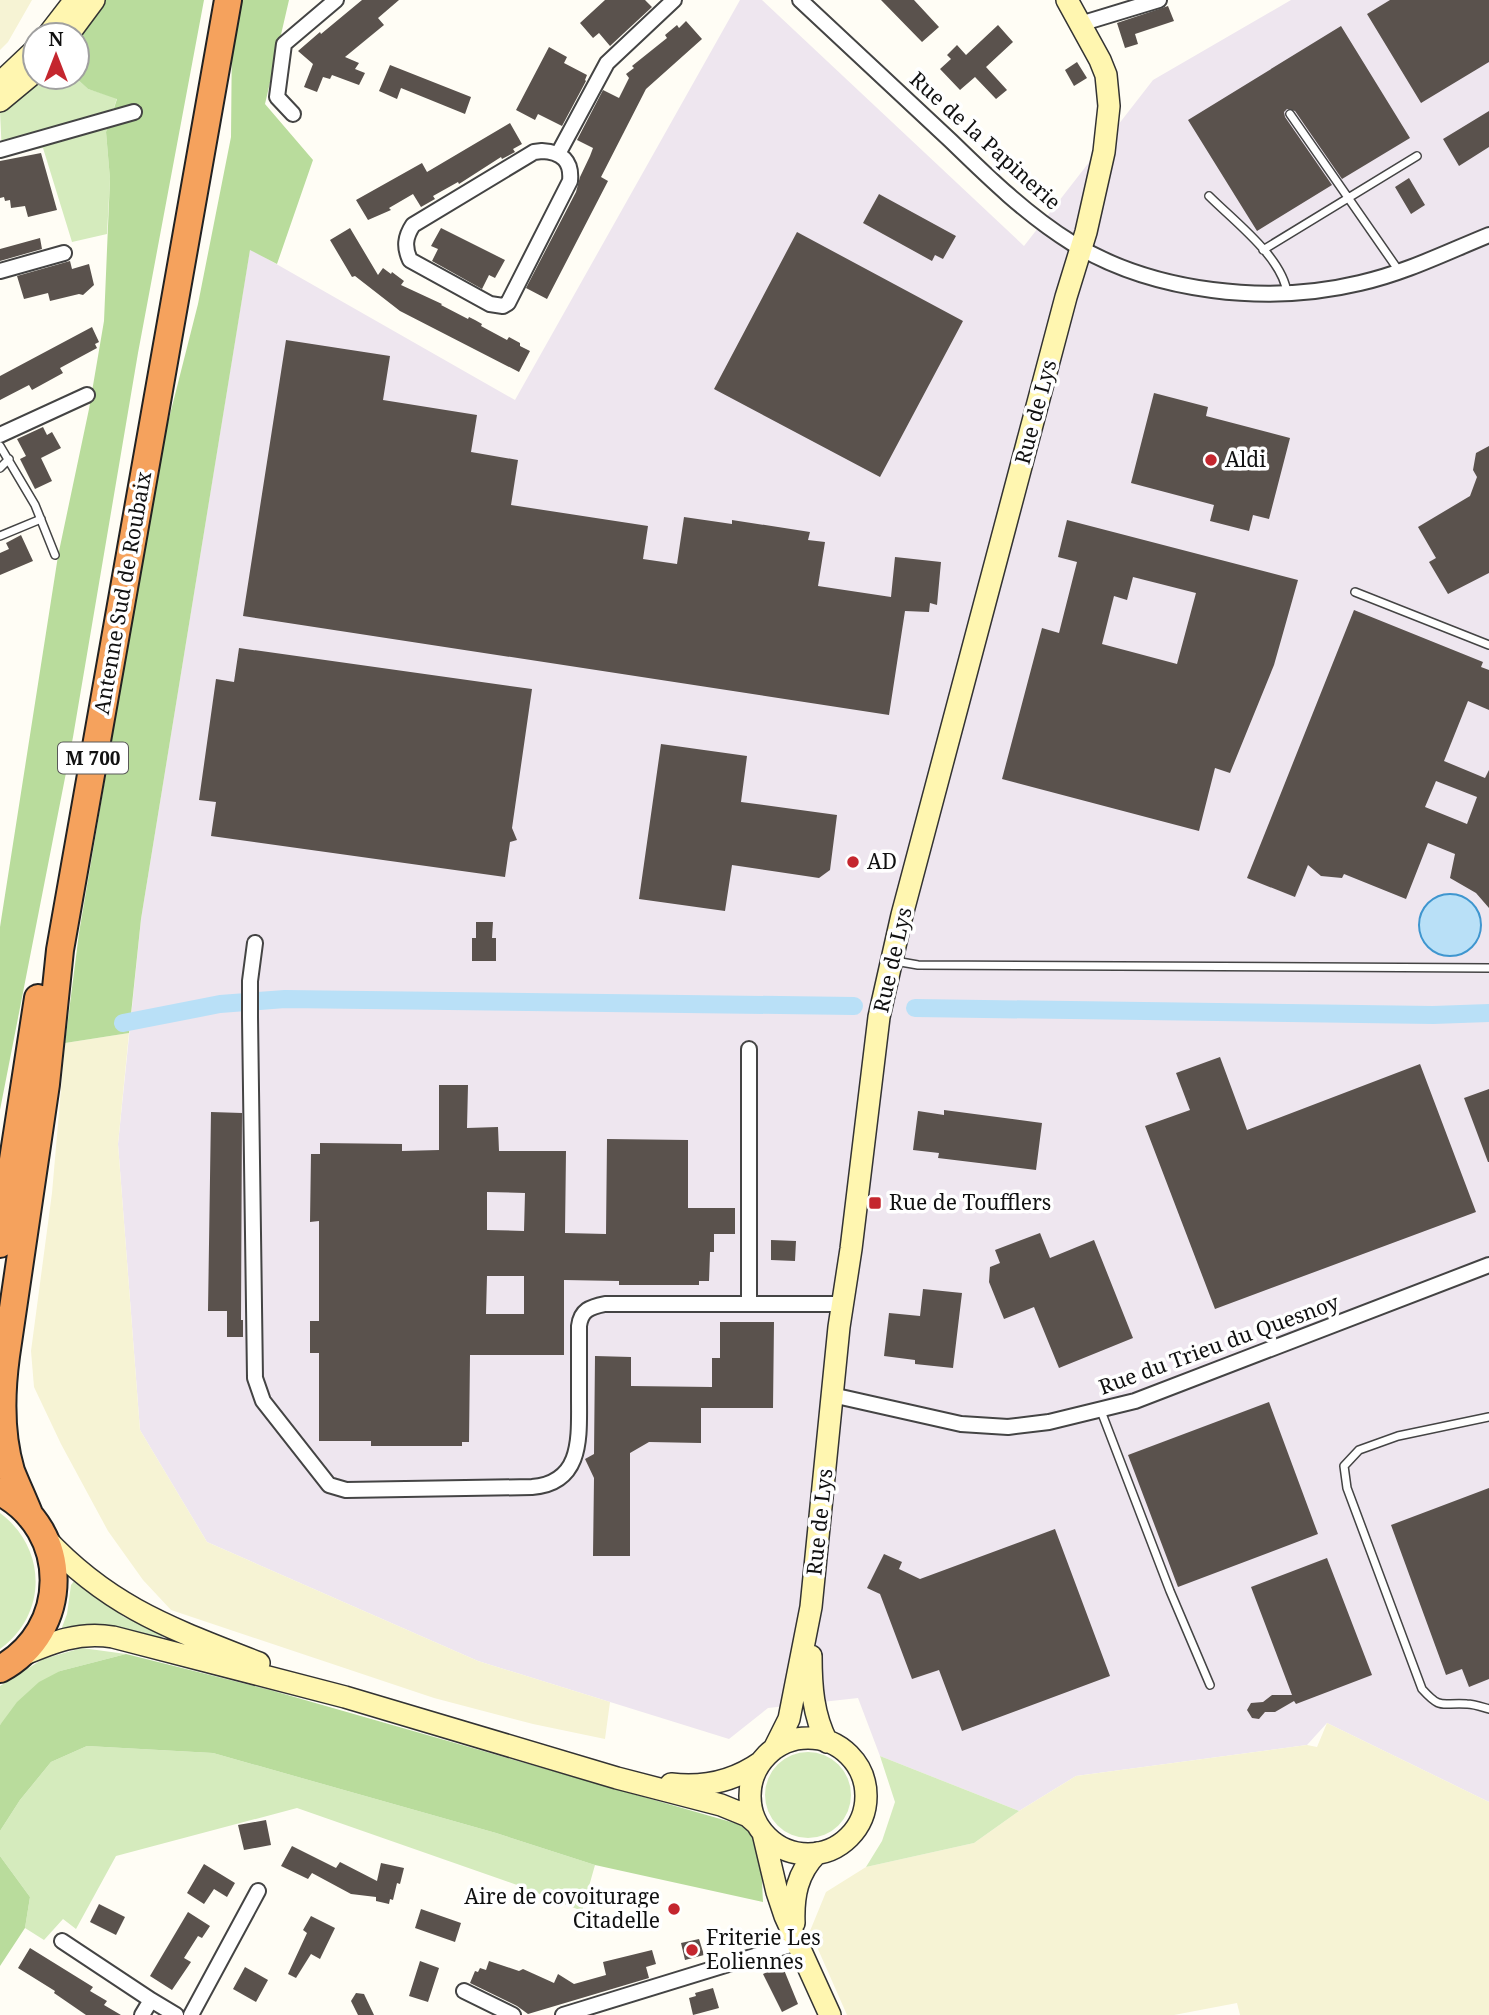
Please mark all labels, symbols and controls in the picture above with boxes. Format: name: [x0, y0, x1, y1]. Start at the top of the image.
north arrow: [21, 21, 91, 91]
text: N: [49, 26, 64, 52]
street label: Rue de la Papinerie: [904, 65, 1067, 216]
street label: Rue de Lys: [1008, 356, 1062, 467]
place label: Aldi: [1225, 445, 1266, 473]
marker: Aldi: [1203, 452, 1219, 468]
street label: Antenne Sud de Roubaix: [87, 468, 157, 717]
road number: M 700: [58, 743, 128, 774]
place label: AD: [867, 847, 897, 875]
marker: AD: [845, 854, 861, 870]
street label: Rue de Lys: [866, 904, 918, 1015]
place label: Rue de Toufflers: [889, 1188, 1051, 1216]
marker: Rue de Toufflers: [867, 1195, 883, 1211]
street label: Rue du Trieu du Quesnoy: [1095, 1288, 1343, 1401]
street label: Rue de Lys: [799, 1467, 839, 1577]
place label: Aire de covoiturage Citadelle: [464, 1882, 660, 1934]
marker: Aire de covoiturage Citadelle: [666, 1901, 682, 1917]
place label: Friterie Les Eoliennes: [706, 1923, 821, 1975]
marker: Friterie Les Eoliennes: [684, 1942, 700, 1958]

